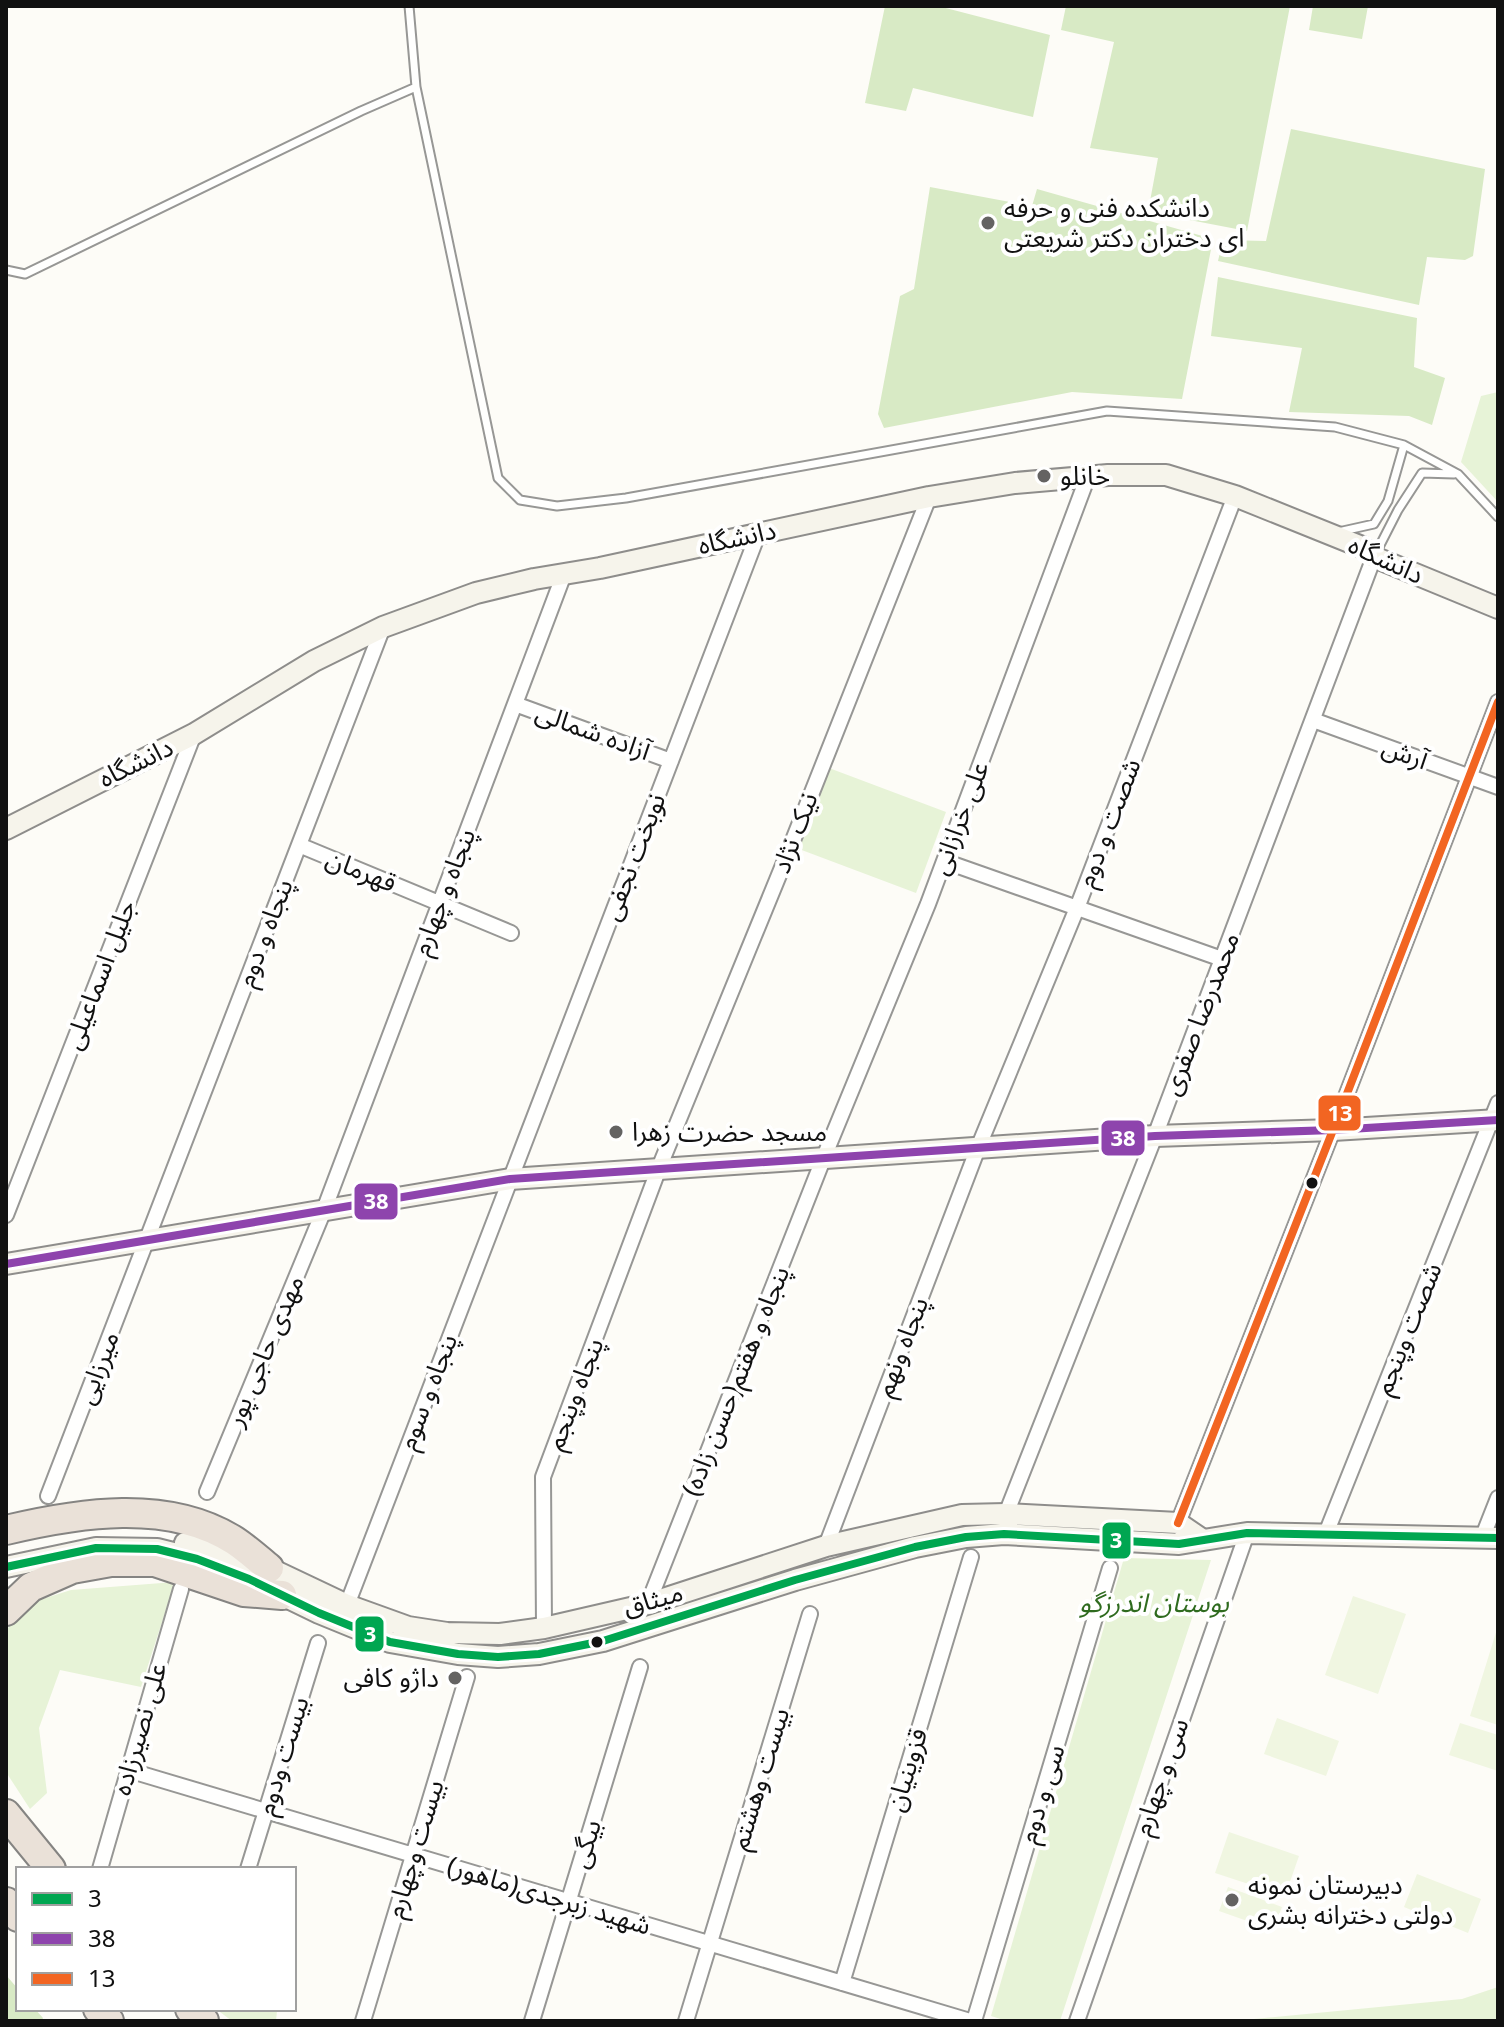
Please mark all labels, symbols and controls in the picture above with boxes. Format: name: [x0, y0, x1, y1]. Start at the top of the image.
place label: دانشکده فنی و حرفه ای دختران دکتر شریعتی: [1004, 181, 1244, 266]
marker: دانشکده فنی و حرفه ای دختران دکتر شریعتی: [979, 214, 997, 232]
place label: خانلو: [1060, 449, 1110, 504]
marker: خانلو: [1035, 467, 1053, 485]
street label: دانشگاه: [693, 503, 781, 573]
street label: دانشگاه: [1339, 518, 1433, 602]
street label: آزاده شمالی: [527, 686, 660, 779]
street label: آرش: [1374, 720, 1437, 788]
street label: دانشگاه: [88, 721, 184, 805]
street label: شصت و دوم: [1059, 750, 1159, 896]
street label: علی خرازانی: [913, 753, 1007, 883]
street label: نیک نژاد: [754, 784, 836, 882]
street label: نوبخت نجفی: [584, 785, 684, 929]
street label: پنجاه و چهارم: [394, 820, 494, 964]
street label: قهرمان: [317, 832, 405, 910]
street label: پنجاه و دوم: [219, 870, 311, 996]
street label: جلیل اسماعیلی: [46, 892, 154, 1058]
street label: محمدرضا صفری: [1144, 924, 1258, 1104]
text: 13: [1327, 1091, 1353, 1137]
line badge: 13: [1317, 1094, 1362, 1132]
place label: مسجد حضرت زهرا: [632, 1105, 827, 1160]
text: 38: [1110, 1116, 1136, 1162]
line badge: 38: [1100, 1119, 1146, 1157]
marker: مسجد حضرت زهرا: [607, 1123, 625, 1141]
unlabelled marker: [1304, 1175, 1320, 1191]
text: 38: [363, 1179, 389, 1225]
line badge: 38: [353, 1182, 399, 1221]
street label: شصت وپنجم: [1356, 1254, 1460, 1404]
street label: (حسن زاده)پنجاه و هفتم: [665, 1257, 807, 1505]
street label: مهدی حاجی پور: [208, 1266, 322, 1437]
street label: پنجاه ونهم: [858, 1288, 946, 1406]
street label: میرزایی: [59, 1323, 137, 1413]
street label: پنجاه و سوم: [381, 1325, 475, 1459]
street label: پنجاه وپنجم: [528, 1329, 622, 1459]
text: 3: [1110, 1518, 1122, 1564]
line badge: 3: [1101, 1521, 1132, 1560]
street label: میثاق: [616, 1565, 690, 1635]
park label: بوستان اندرزگو: [1079, 1576, 1230, 1631]
text: 3: [364, 1612, 376, 1658]
line badge: 3: [354, 1615, 385, 1653]
unlabelled marker: [589, 1634, 605, 1650]
place label: داژو کافی: [343, 1651, 439, 1706]
street label: علی نصیرزاده: [95, 1656, 185, 1802]
marker: داژو کافی: [446, 1669, 464, 1687]
street label: بیست ودوم: [239, 1690, 327, 1822]
street label: بیست وهشتم: [712, 1701, 808, 1857]
street label: سی و چهارم: [1115, 1710, 1207, 1844]
street label: قزوینیان: [868, 1721, 946, 1819]
street label: سی و دوم: [1001, 1738, 1083, 1850]
street label: بیست وچهارم: [368, 1773, 462, 1925]
street label: بیگی: [553, 1813, 619, 1875]
street label: شهید زبرجدی(ماهور): [440, 1839, 658, 1953]
place label: دبیرستان نمونه دولتی دخترانه بشری: [1248, 1858, 1453, 1943]
legend: [16, 1867, 296, 2011]
text: 3: [88, 1874, 102, 1925]
marker: دبیرستان نمونه دولتی دخترانه بشری: [1223, 1891, 1241, 1909]
text: 38: [88, 1914, 115, 1965]
text: 13: [88, 1954, 115, 2005]

